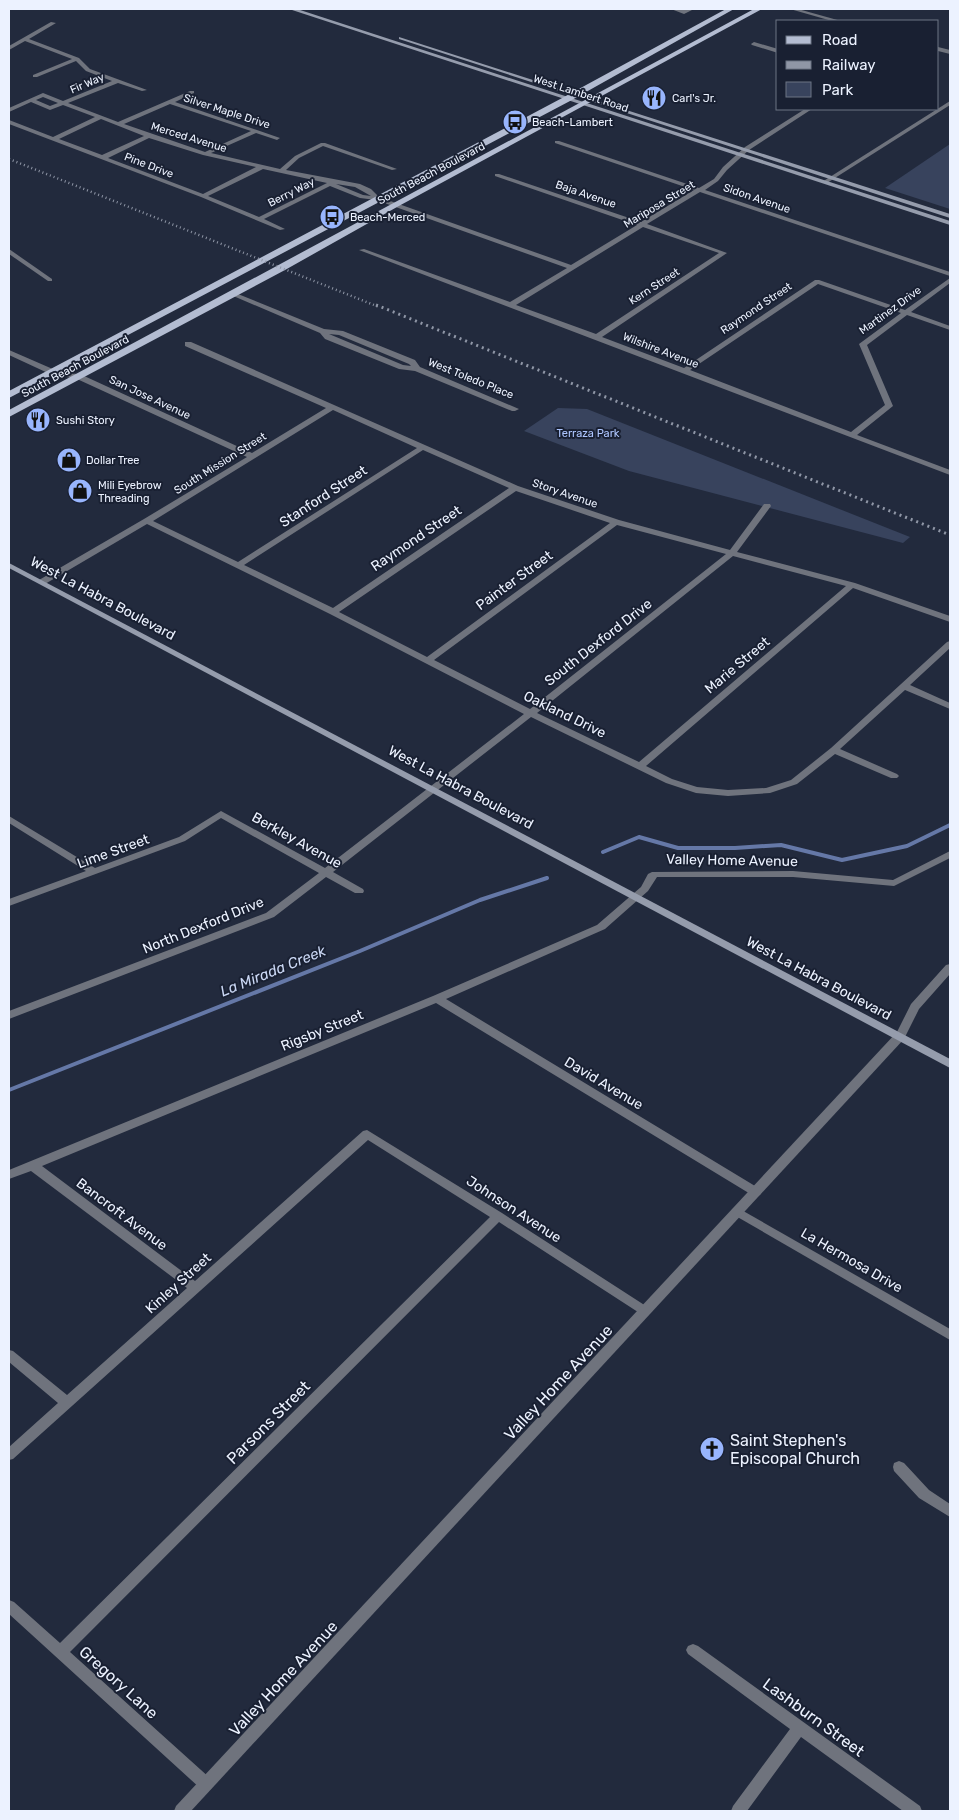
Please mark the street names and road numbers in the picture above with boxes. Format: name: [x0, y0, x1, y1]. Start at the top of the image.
street label: Fir Way: [68, 70, 106, 97]
street label: West Lambert Road: [532, 72, 630, 115]
street label: Silver Maple Drive: [182, 91, 272, 132]
street label: Merced Avenue: [149, 120, 228, 155]
street label: South Beach Boulevard: [375, 140, 487, 207]
street label: Pine Drive: [122, 150, 175, 181]
street label: Berry Way: [266, 175, 317, 210]
street label: Baja Avenue: [554, 178, 618, 211]
street label: Mariposa Street: [621, 178, 698, 231]
street label: Sidon Avenue: [722, 181, 792, 216]
street label: Kern Street: [626, 265, 683, 308]
street label: Raymond Street: [718, 279, 795, 337]
street label: Martinez Drive: [857, 284, 924, 337]
street label: Wilshire Avenue: [621, 330, 701, 371]
street label: South Beach Boulevard: [19, 333, 131, 400]
street label: West Toledo Place: [426, 355, 515, 402]
street label: San Jose Avenue: [107, 373, 193, 422]
street label: South Mission Street: [172, 429, 269, 497]
street label: Stanford Street: [276, 462, 371, 531]
street label: Story Avenue: [530, 476, 599, 511]
street label: Raymond Street: [368, 502, 465, 575]
street label: Painter Street: [473, 547, 556, 614]
street label: West La Habra Boulevard: [27, 553, 178, 644]
street label: South Dexford Drive: [541, 595, 655, 690]
street label: Marie Street: [701, 633, 774, 697]
street label: Oakland Drive: [521, 687, 609, 742]
street label: West La Habra Boulevard: [385, 742, 536, 833]
street label: Berkley Avenue: [249, 809, 345, 872]
street label: Lime Street: [75, 830, 152, 872]
street label: Valley Home Avenue: [666, 851, 798, 870]
street label: North Dexford Drive: [140, 893, 266, 958]
street label: West La Habra Boulevard: [743, 933, 894, 1024]
street label: Rigsby Street: [278, 1006, 366, 1055]
street label: David Avenue: [561, 1053, 646, 1114]
street label: Johnson Avenue: [463, 1172, 564, 1246]
street label: Bancroft Avenue: [73, 1175, 171, 1254]
street label: La Hermosa Drive: [798, 1224, 906, 1297]
street label: Kinley Street: [142, 1249, 215, 1317]
street label: Valley Home Avenue: [500, 1321, 617, 1444]
street label: Parsons Street: [223, 1377, 314, 1468]
street label: Valley Home Avenue: [225, 1617, 342, 1740]
street label: Gregory Lane: [75, 1642, 162, 1723]
street label: Lashburn Street: [759, 1674, 868, 1761]

